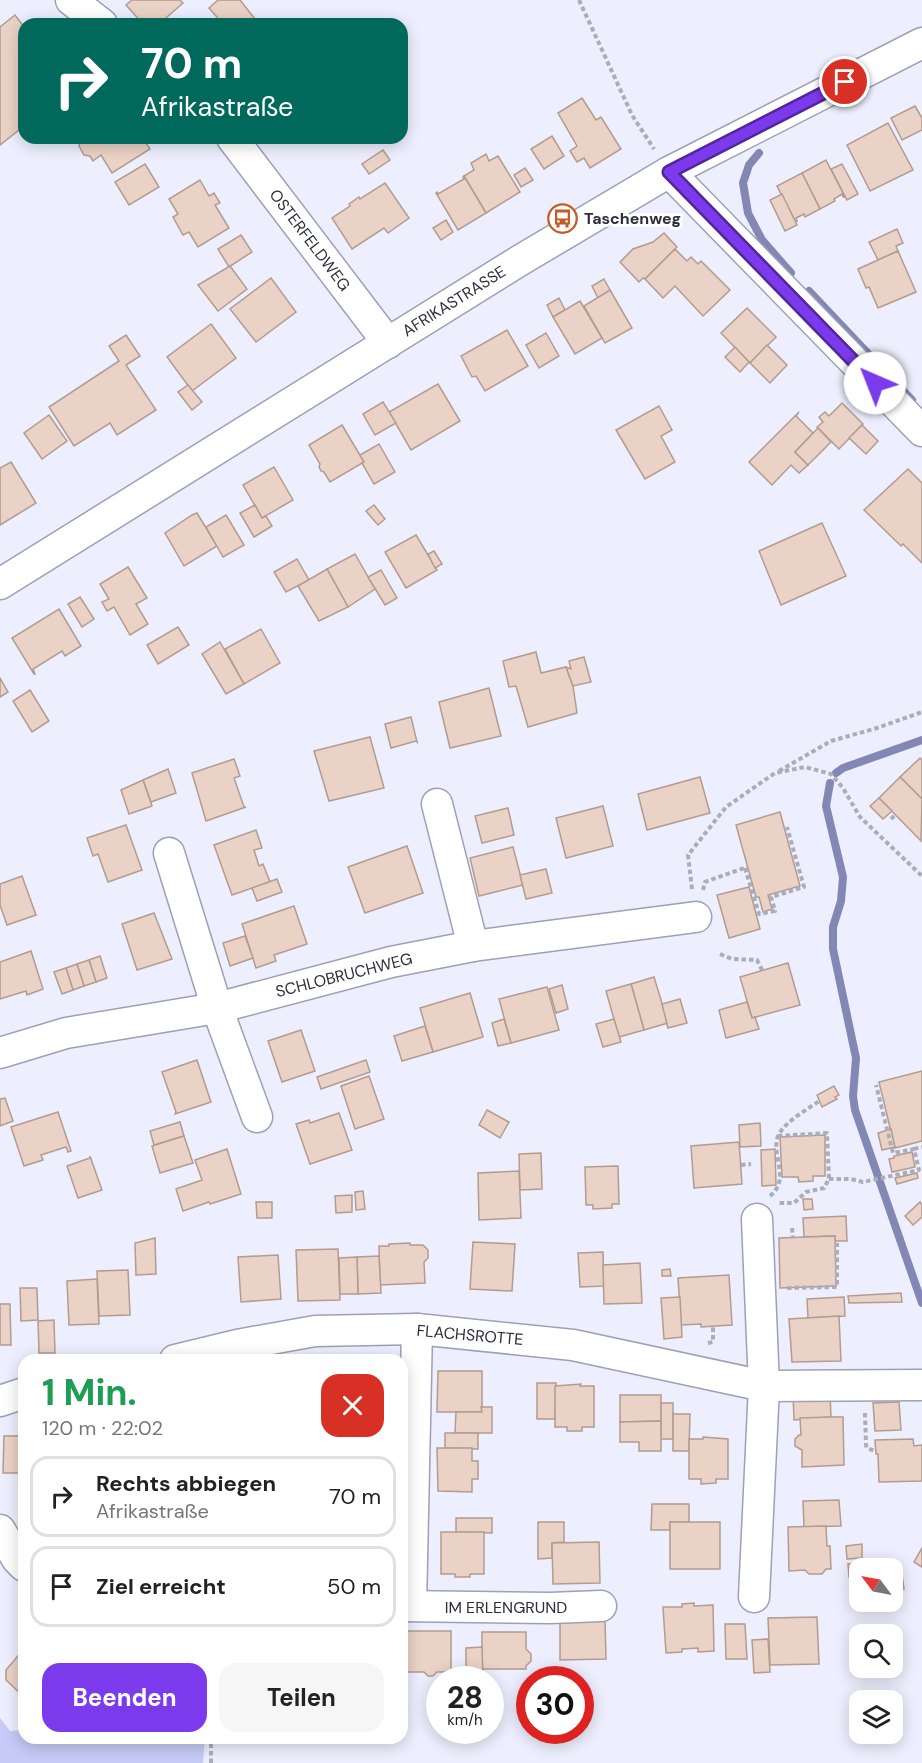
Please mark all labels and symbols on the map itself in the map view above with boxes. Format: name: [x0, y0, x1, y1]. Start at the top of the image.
pin: [819, 56, 870, 107]
street label: OSTERFELDWEG: [265, 185, 355, 295]
bus stop icon: Taschenweg: [547, 202, 579, 234]
place label: Taschenweg: [584, 208, 681, 229]
street label: AFRIKASTRASSE: [398, 261, 510, 341]
position arrow: [843, 351, 907, 415]
street label: SCHLOBRUCHWEG: [273, 948, 415, 1002]
street label: FLACHSROTTE: [416, 1320, 524, 1350]
north arrow: [849, 1558, 903, 1612]
street label: IM ERLENGRUND: [445, 1597, 567, 1618]
speed limit sign: 30: [516, 1666, 594, 1744]

